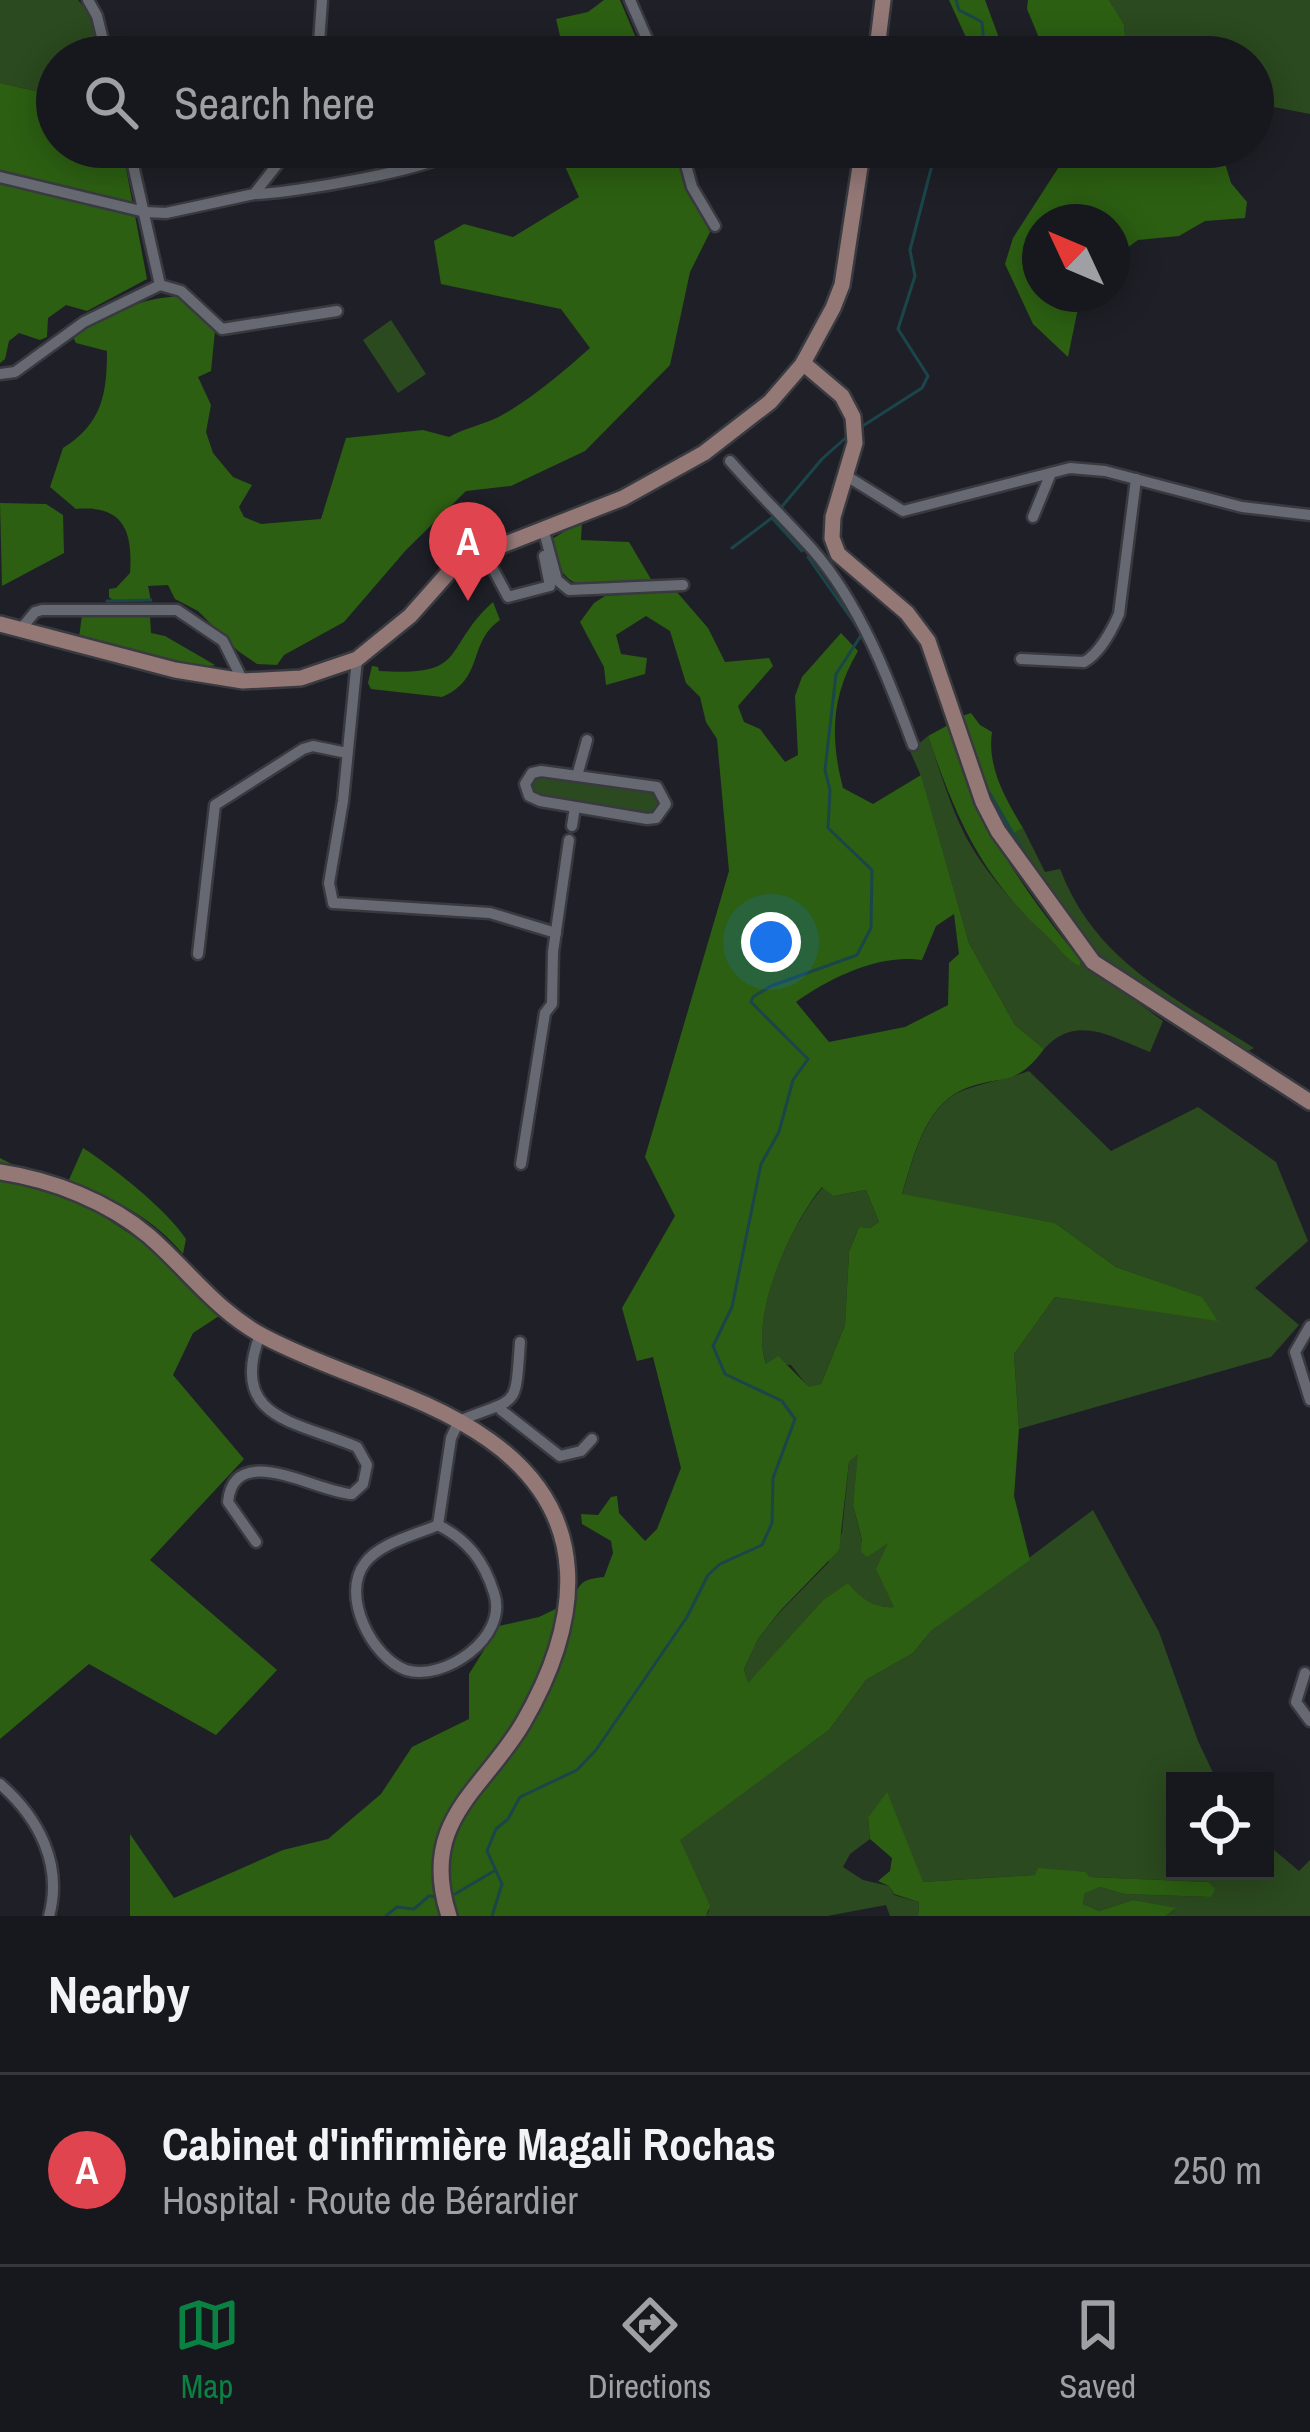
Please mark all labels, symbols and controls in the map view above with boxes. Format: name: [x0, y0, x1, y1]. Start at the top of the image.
search box: [36, 36, 1274, 168]
icon: search: [78, 69, 144, 135]
text: Search here: [174, 72, 375, 133]
north arrow: [1022, 204, 1130, 312]
pin: A: [429, 502, 507, 601]
your location: [741, 912, 801, 972]
map controls: [1166, 1772, 1274, 1880]
button: locate: [1166, 1772, 1274, 1880]
text: Nearby: [48, 1960, 190, 2029]
text: Cabinet d'infirmière Magali Rochas: [162, 2113, 776, 2174]
text: A: [75, 2144, 99, 2196]
text: 250 m: [1173, 2144, 1262, 2196]
text: Hospital · Route de Bérardier: [162, 2174, 578, 2226]
tab: Map: [174, 2292, 240, 2408]
tab: Directions: [588, 2292, 711, 2408]
tab: Saved: [1059, 2292, 1136, 2408]

